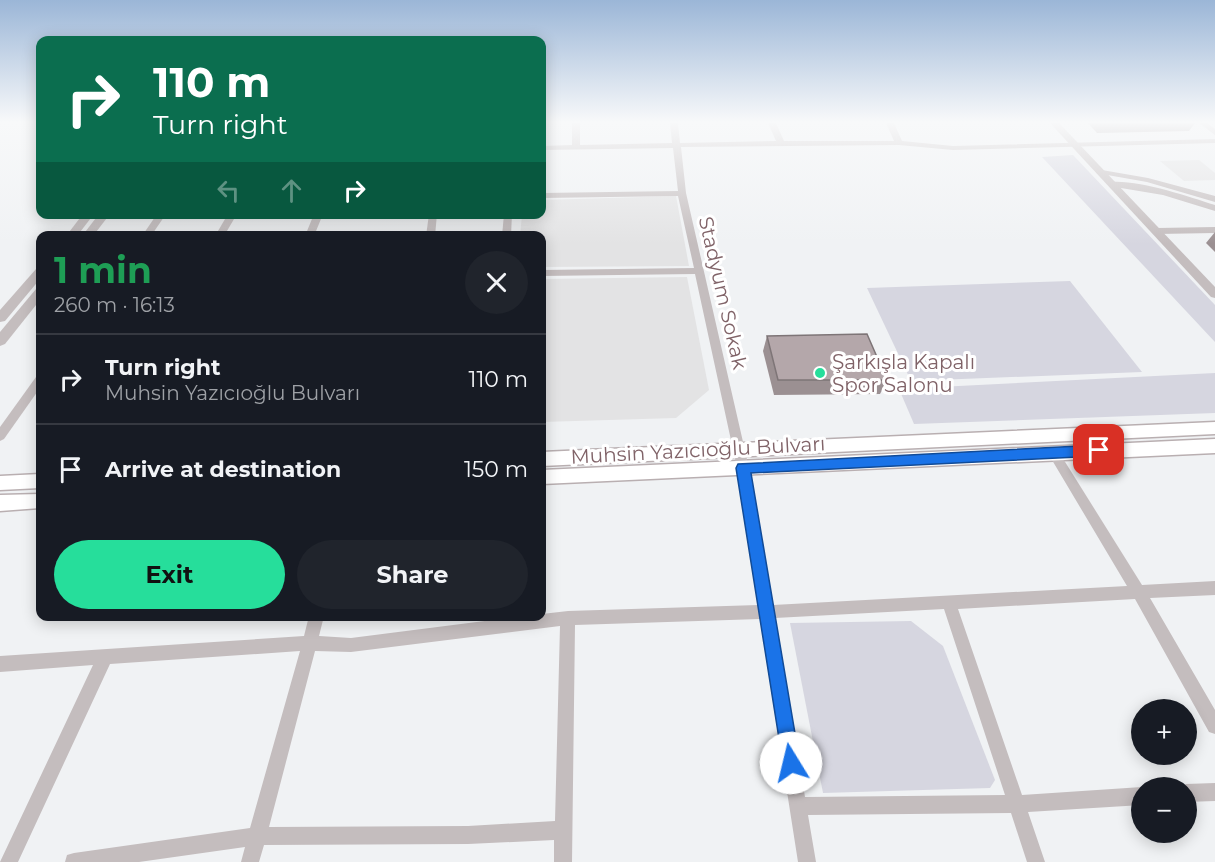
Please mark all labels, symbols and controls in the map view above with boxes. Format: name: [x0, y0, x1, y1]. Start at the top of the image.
text: 110 m: [153, 56, 270, 108]
icon: right: [54, 60, 132, 138]
text: Turn right: [153, 108, 288, 141]
icon: left: [212, 174, 245, 207]
icon: ahead: [275, 174, 308, 207]
icon: right: [338, 174, 371, 207]
street label: Stadyum Sokak: [694, 214, 752, 372]
text: 1 min: [54, 248, 152, 292]
button: close: [465, 251, 528, 314]
text: 260 m · 16:13: [54, 293, 175, 317]
place label: Şarkışla Kapalı Spor Salonu: [832, 350, 975, 397]
text: Turn right: [105, 354, 220, 381]
icon: right: [54, 363, 87, 396]
text: 110 m: [468, 366, 528, 393]
marker: Şarkışla Kapalı Spor Salonu: [813, 366, 827, 380]
text: Muhsin Yazıcıoğlu Bulvarı: [105, 381, 360, 405]
pin: [1073, 424, 1124, 475]
street label: Muhsin Yazıcıoğlu Bulvarı: [570, 431, 826, 469]
icon: arrive: [1082, 433, 1115, 466]
icon: arrive: [54, 453, 87, 486]
text: Arrive at destination: [105, 456, 341, 483]
text: 150 m: [464, 456, 528, 483]
button: Exit: [54, 540, 285, 609]
button: Share: [297, 540, 528, 609]
map controls: [1131, 699, 1197, 843]
button: +: [1131, 699, 1197, 765]
position arrow: [759, 731, 823, 795]
button: −: [1131, 777, 1197, 843]

